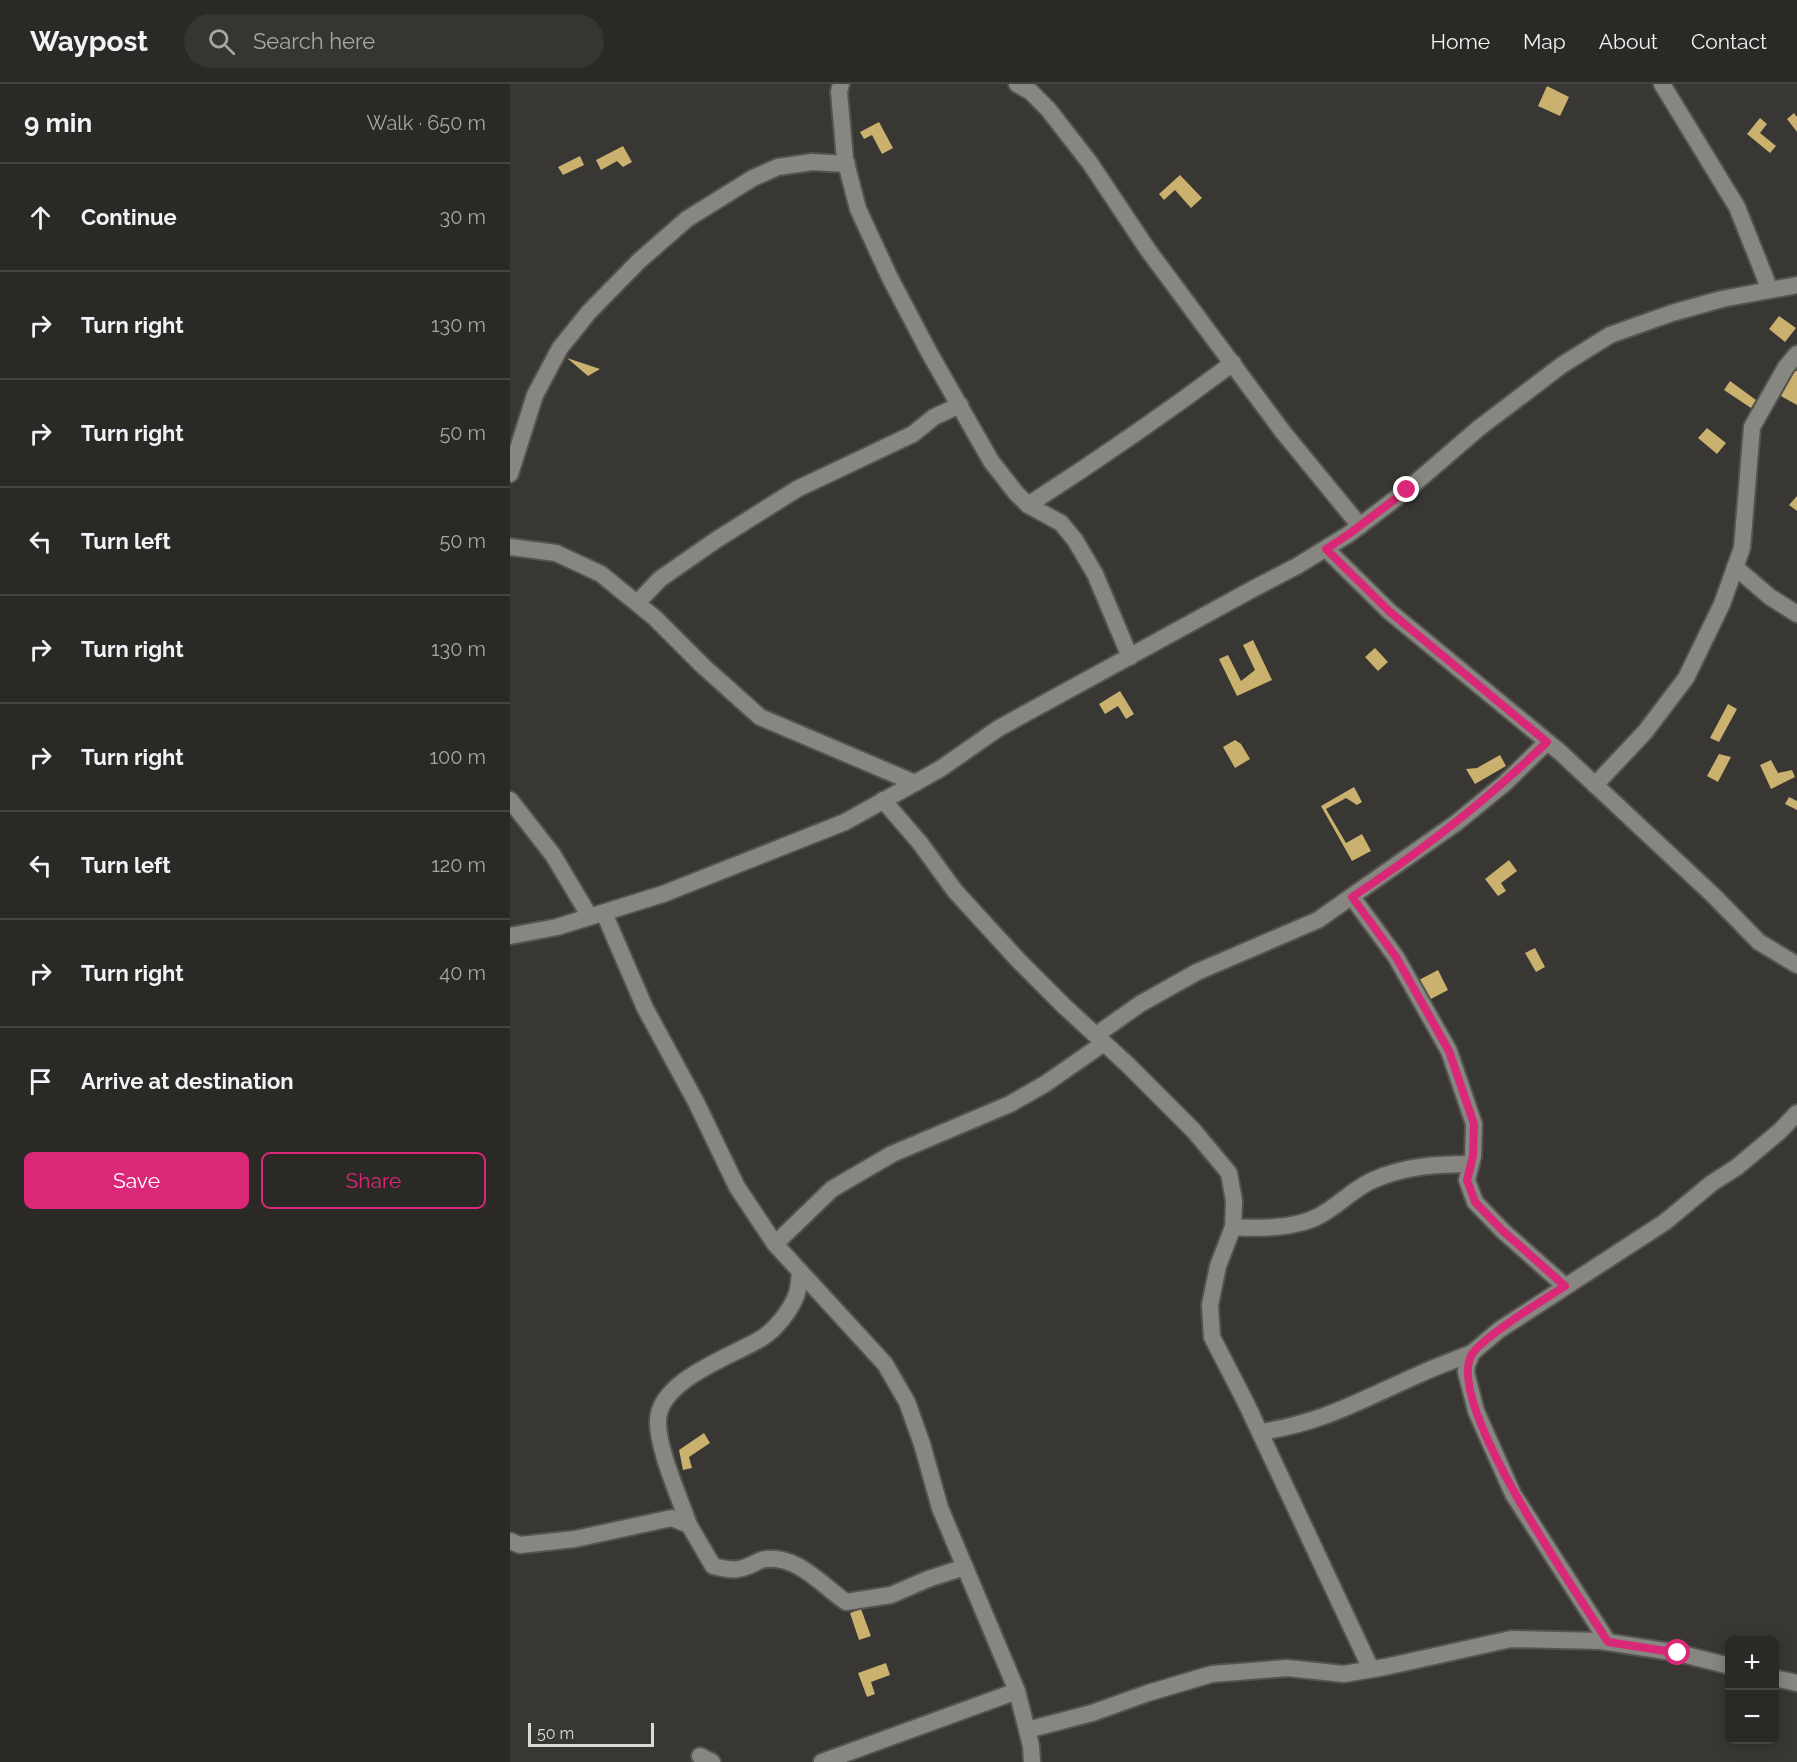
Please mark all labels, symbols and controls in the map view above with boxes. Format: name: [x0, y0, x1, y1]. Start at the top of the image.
search box: [184, 14, 604, 68]
text: Waypost: [30, 25, 148, 58]
icon: search: [205, 25, 238, 58]
text: Search here: [253, 28, 375, 54]
text: Home: [1431, 29, 1490, 54]
text: Map: [1523, 29, 1566, 54]
text: About: [1599, 29, 1658, 54]
text: Contact: [1691, 29, 1767, 54]
text: 9 min: [24, 108, 92, 138]
text: Walk · 650 m: [367, 111, 486, 135]
icon: ahead: [24, 201, 57, 234]
text: Continue: [81, 204, 177, 230]
text: 30 m: [440, 205, 486, 229]
icon: right: [24, 309, 57, 342]
text: Turn right: [81, 312, 184, 338]
text: 130 m: [431, 313, 486, 337]
icon: right: [24, 417, 57, 450]
text: Turn right: [81, 420, 184, 446]
text: 50 m: [439, 421, 486, 445]
route end: [1393, 476, 1419, 502]
icon: left: [24, 525, 57, 558]
text: Turn left: [81, 528, 171, 554]
text: 50 m: [439, 529, 486, 553]
icon: right: [24, 633, 57, 666]
text: Turn right: [81, 636, 184, 662]
text: 130 m: [431, 637, 486, 661]
icon: right: [24, 741, 57, 774]
text: Turn right: [81, 744, 184, 770]
text: 100 m: [429, 745, 486, 769]
icon: left: [24, 849, 57, 882]
text: Turn left: [81, 852, 171, 878]
text: 120 m: [431, 853, 486, 877]
icon: right: [24, 957, 57, 990]
text: Turn right: [81, 960, 184, 986]
text: 40 m: [439, 961, 486, 985]
icon: arrive: [24, 1065, 57, 1098]
text: Arrive at destination: [81, 1068, 294, 1094]
button: Save: [24, 1152, 249, 1209]
button: Share: [261, 1152, 486, 1209]
map controls: [1725, 1636, 1779, 1744]
button: +: [1725, 1636, 1779, 1690]
route start: [1664, 1639, 1690, 1665]
button: −: [1725, 1690, 1779, 1744]
scale bar: [528, 1720, 654, 1748]
text: 50 m: [537, 1724, 574, 1743]

